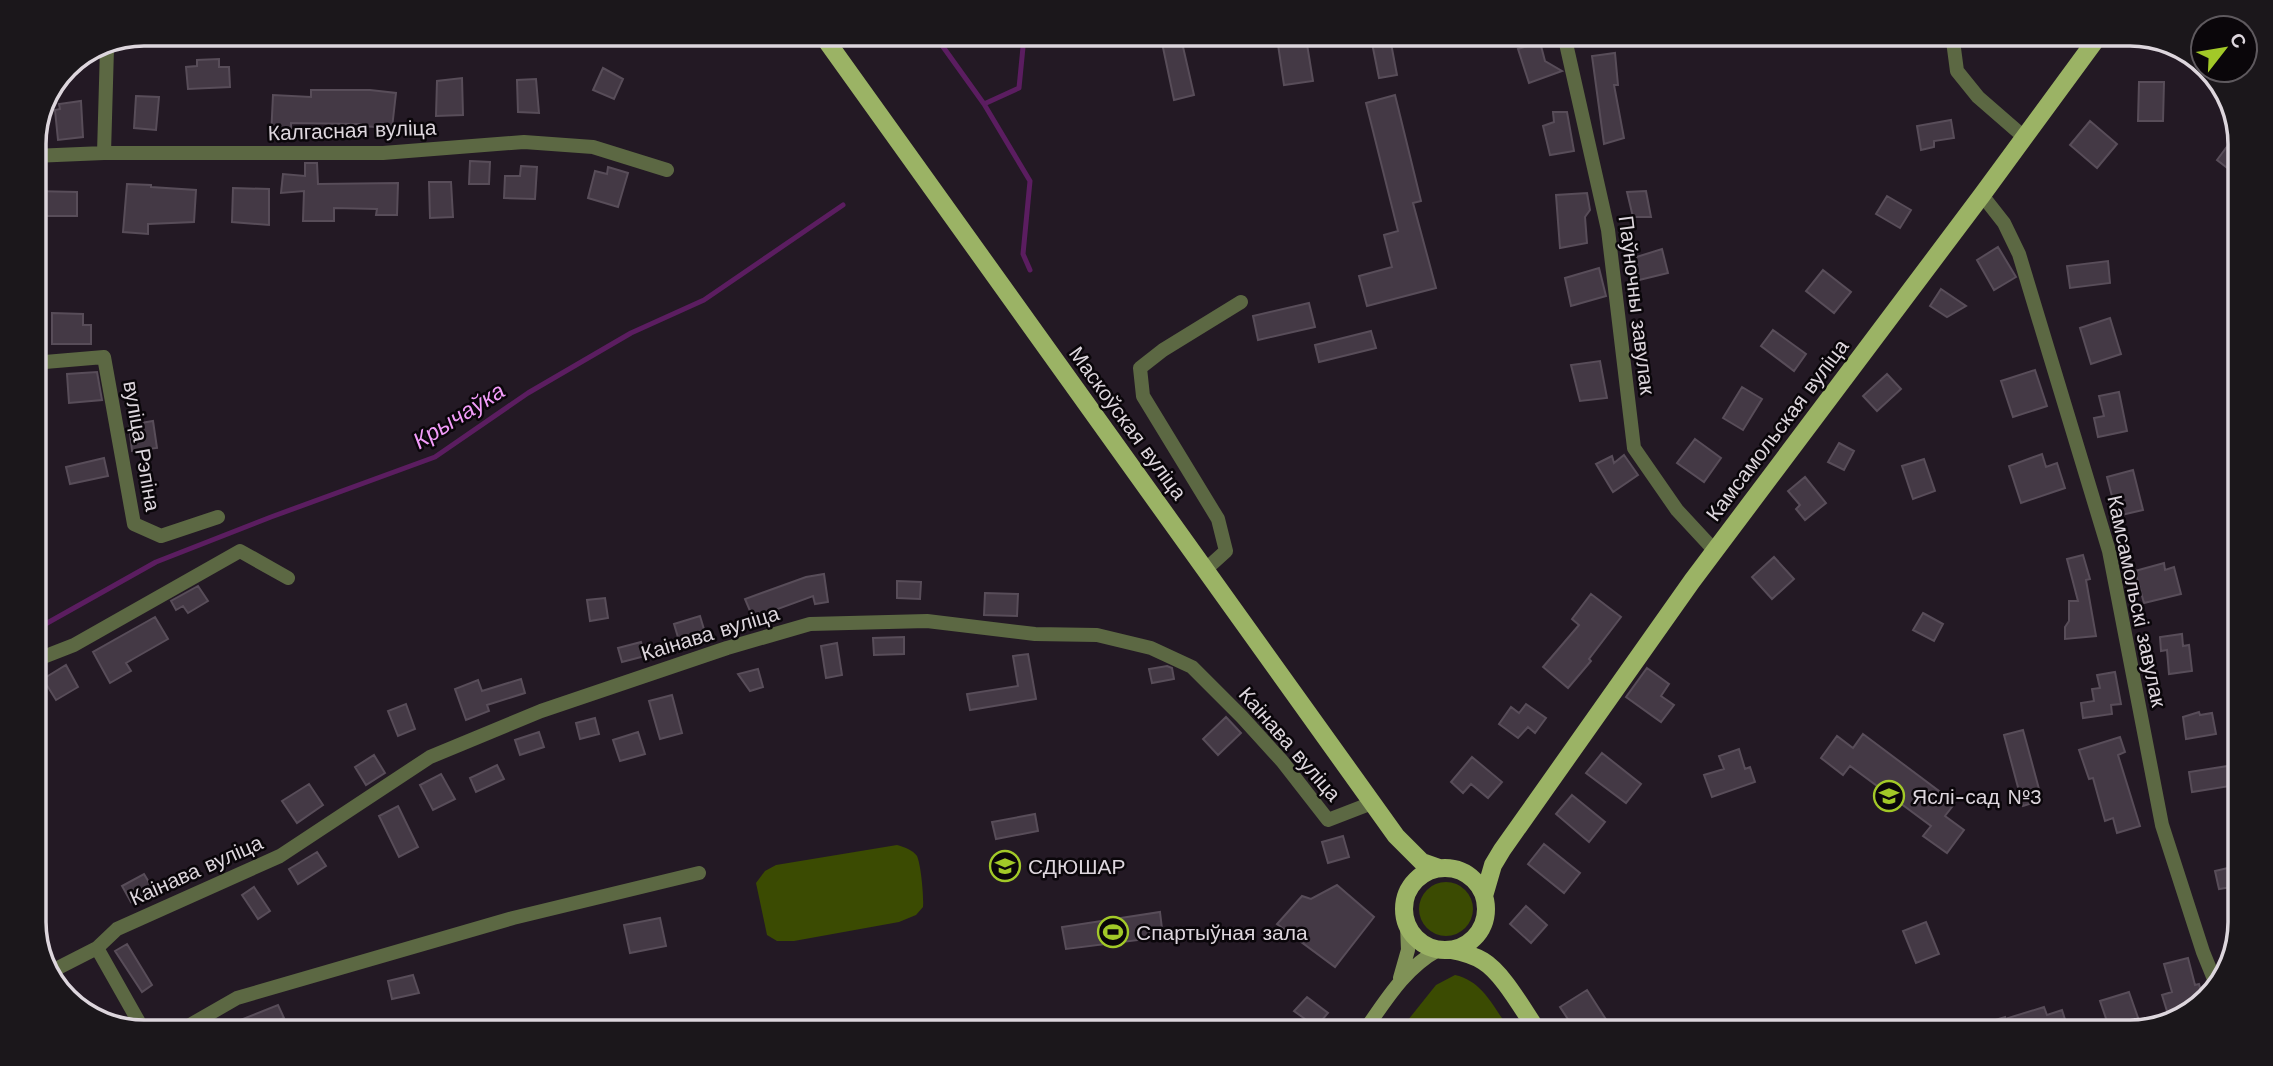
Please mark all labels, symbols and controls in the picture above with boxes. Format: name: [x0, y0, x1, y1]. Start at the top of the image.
north arrow: [2189, 14, 2259, 84]
text: С: [2225, 29, 2252, 53]
street label: Калгасная вуліца: [267, 115, 437, 145]
street label: Паўночны завулак: [1614, 214, 1660, 397]
street label: Камсамольская вуліца: [1700, 334, 1854, 526]
street label: Маскоўская вуліца: [1064, 342, 1192, 505]
water label: Крычаўка: [408, 377, 510, 455]
street label: вуліца Рэпіна: [118, 379, 166, 514]
street label: Камсамольскі завулак: [2102, 493, 2172, 710]
street label: Каінава вуліца: [638, 600, 782, 666]
street label: Каінава вуліца: [1234, 682, 1347, 806]
school or university icon: Яслі-сад №3: [1872, 779, 1906, 813]
place label: Яслі-сад №3: [1912, 784, 2042, 809]
street label: Каінава вуліца: [126, 829, 267, 910]
school or university icon: СДЮШАР: [988, 849, 1022, 883]
place label: СДЮШАР: [1028, 854, 1125, 879]
sports icon: Спартыўная зала: [1096, 915, 1130, 949]
place label: Спартыўная зала: [1136, 920, 1308, 945]

